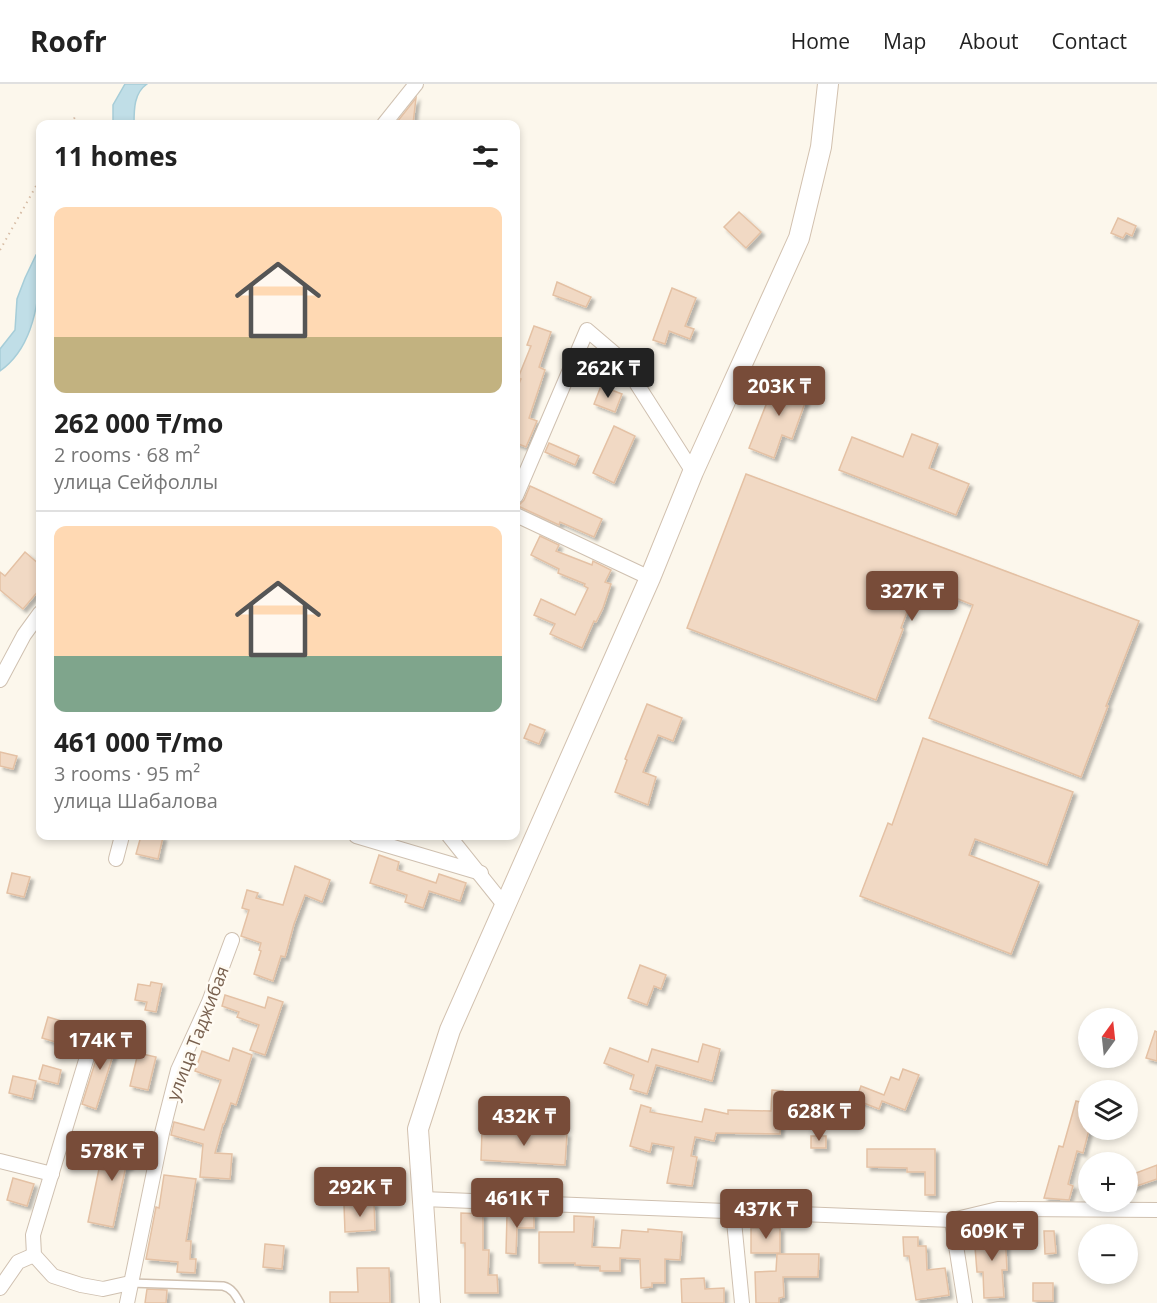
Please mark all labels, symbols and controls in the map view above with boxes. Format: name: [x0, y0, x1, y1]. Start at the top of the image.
text: Roofr: [30, 22, 107, 60]
text: Home: [791, 27, 850, 55]
text: Map: [883, 27, 926, 55]
text: About: [959, 27, 1019, 55]
text: Contact: [1052, 27, 1127, 55]
text: 11 homes: [54, 138, 178, 174]
icon: filters: [469, 140, 502, 173]
icon: home: [224, 246, 332, 354]
pin: 262K ₸: [559, 348, 657, 399]
text: 262K ₸: [576, 354, 640, 381]
pin: 203K ₸: [730, 366, 828, 417]
text: 203K ₸: [747, 372, 811, 399]
text: 262 000 ₸/mo: [54, 405, 223, 441]
text: 2 rooms · 68 m²: [54, 441, 200, 468]
text: улица Сейфоллы: [54, 468, 218, 495]
icon: home: [224, 565, 332, 673]
pin: 327K ₸: [863, 571, 961, 622]
text: 327K ₸: [880, 577, 944, 604]
text: 461 000 ₸/mo: [54, 724, 223, 760]
text: 3 rooms · 95 m²: [54, 760, 200, 787]
text: улица Шабалова: [54, 787, 218, 814]
street label: улица Таджибая: [160, 962, 234, 1104]
north arrow: [1078, 1008, 1138, 1068]
map controls: [1078, 1008, 1138, 1284]
pin: 174K ₸: [51, 1020, 149, 1071]
text: 174K ₸: [68, 1026, 132, 1053]
button: layers: [1078, 1080, 1138, 1140]
pin: 628K ₸: [770, 1091, 868, 1142]
pin: 432K ₸: [475, 1096, 573, 1147]
text: 628K ₸: [787, 1097, 851, 1124]
text: 432K ₸: [492, 1102, 556, 1129]
pin: 578K ₸: [63, 1131, 161, 1182]
text: 578K ₸: [80, 1137, 144, 1164]
button: +: [1078, 1152, 1138, 1212]
pin: 292K ₸: [311, 1167, 409, 1218]
text: 292K ₸: [328, 1173, 392, 1200]
pin: 461K ₸: [468, 1178, 566, 1229]
text: 461K ₸: [485, 1184, 549, 1211]
pin: 437K ₸: [717, 1189, 815, 1240]
text: 437K ₸: [734, 1195, 798, 1222]
pin: 609K ₸: [943, 1211, 1041, 1262]
text: 609K ₸: [960, 1217, 1024, 1244]
button: −: [1078, 1224, 1138, 1284]

